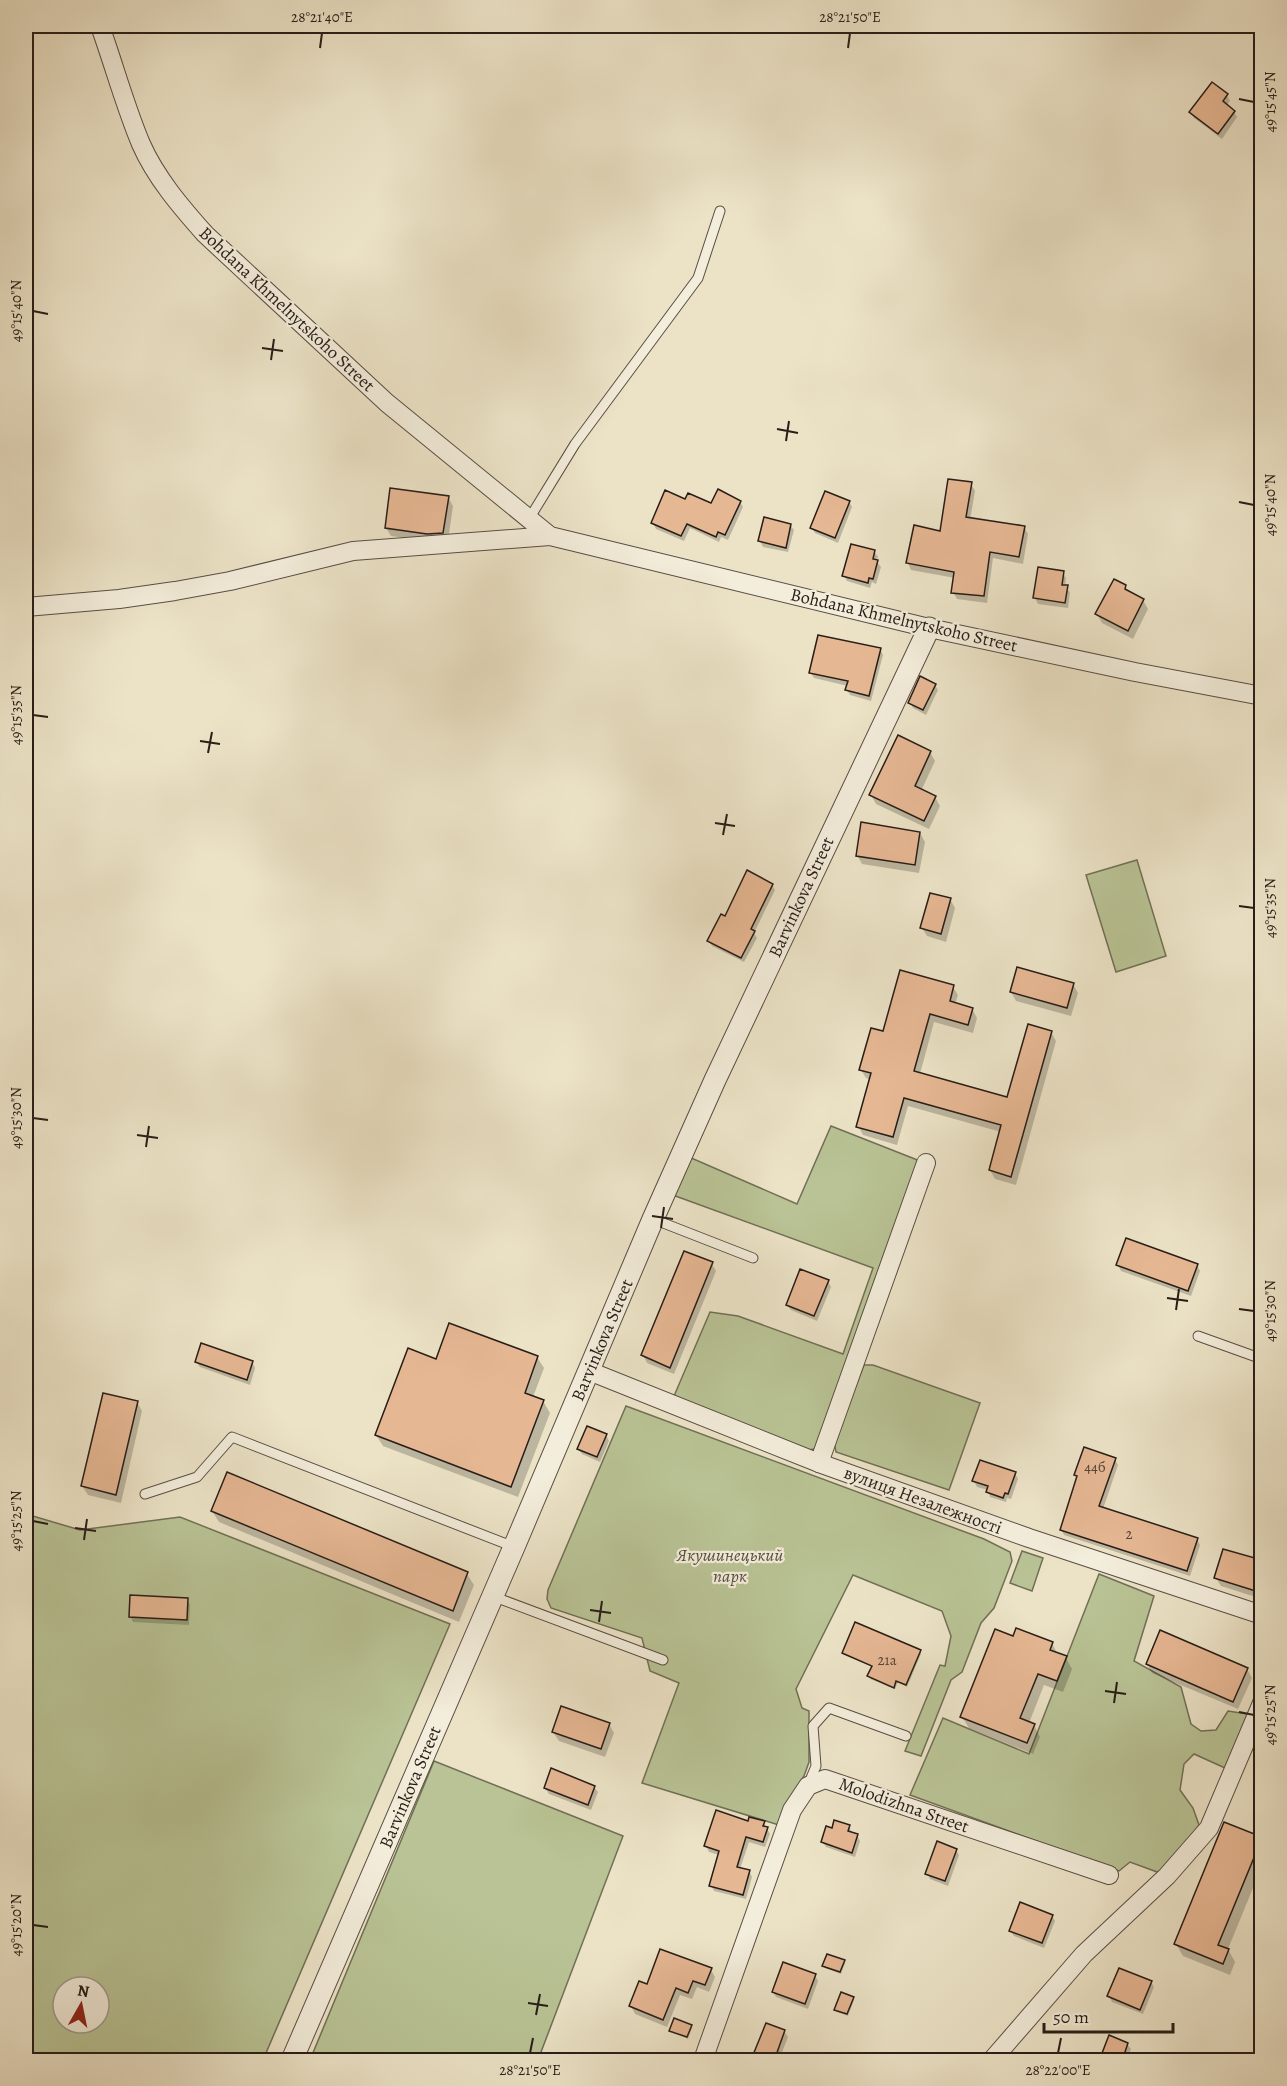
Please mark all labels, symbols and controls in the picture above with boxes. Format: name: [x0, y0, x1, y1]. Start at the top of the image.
text: 28°21'40"E: [291, 7, 353, 27]
text: 28°21'50"E: [819, 7, 881, 27]
text: 49°15'45"N: [1260, 71, 1280, 132]
street label: Bohdana Khmelnytskoho Street: [194, 221, 380, 397]
text: 49°15'40"N: [6, 280, 26, 342]
text: 49°15'40"N: [1260, 474, 1280, 536]
street label: Bohdana Khmelnytskoho Street: [788, 582, 1020, 658]
text: 49°15'35"N: [6, 685, 26, 745]
street label: Barvinkova Street: [763, 833, 839, 961]
text: 49°15'35"N: [1260, 878, 1280, 938]
text: 49°15'30"N: [6, 1087, 26, 1149]
street label: Barvinkova Street: [565, 1275, 639, 1405]
text: 49°15'30"N: [1260, 1280, 1280, 1342]
house number: 44б: [1084, 1457, 1106, 1477]
street label: вулиця Незалежності: [841, 1460, 1005, 1540]
text: 49°15'25"N: [6, 1490, 26, 1552]
house number: 2: [1125, 1524, 1133, 1544]
park label: Якушинецький парк: [676, 1543, 783, 1588]
house number: 21а: [877, 1650, 897, 1670]
text: 49°15'25"N: [1260, 1684, 1280, 1746]
street label: Barvinkova Street: [373, 1722, 447, 1852]
street label: Molodizhna Street: [836, 1772, 972, 1838]
text: 49°15'20"N: [6, 1893, 26, 1956]
north arrow: [51, 1975, 111, 2035]
text: N: [76, 1979, 91, 2003]
scale bar: [1044, 1996, 1173, 2034]
text: 50 m: [1053, 2005, 1089, 2029]
text: 28°21'50"E: [499, 2060, 561, 2080]
text: 28°22'00"E: [1025, 2060, 1091, 2080]

